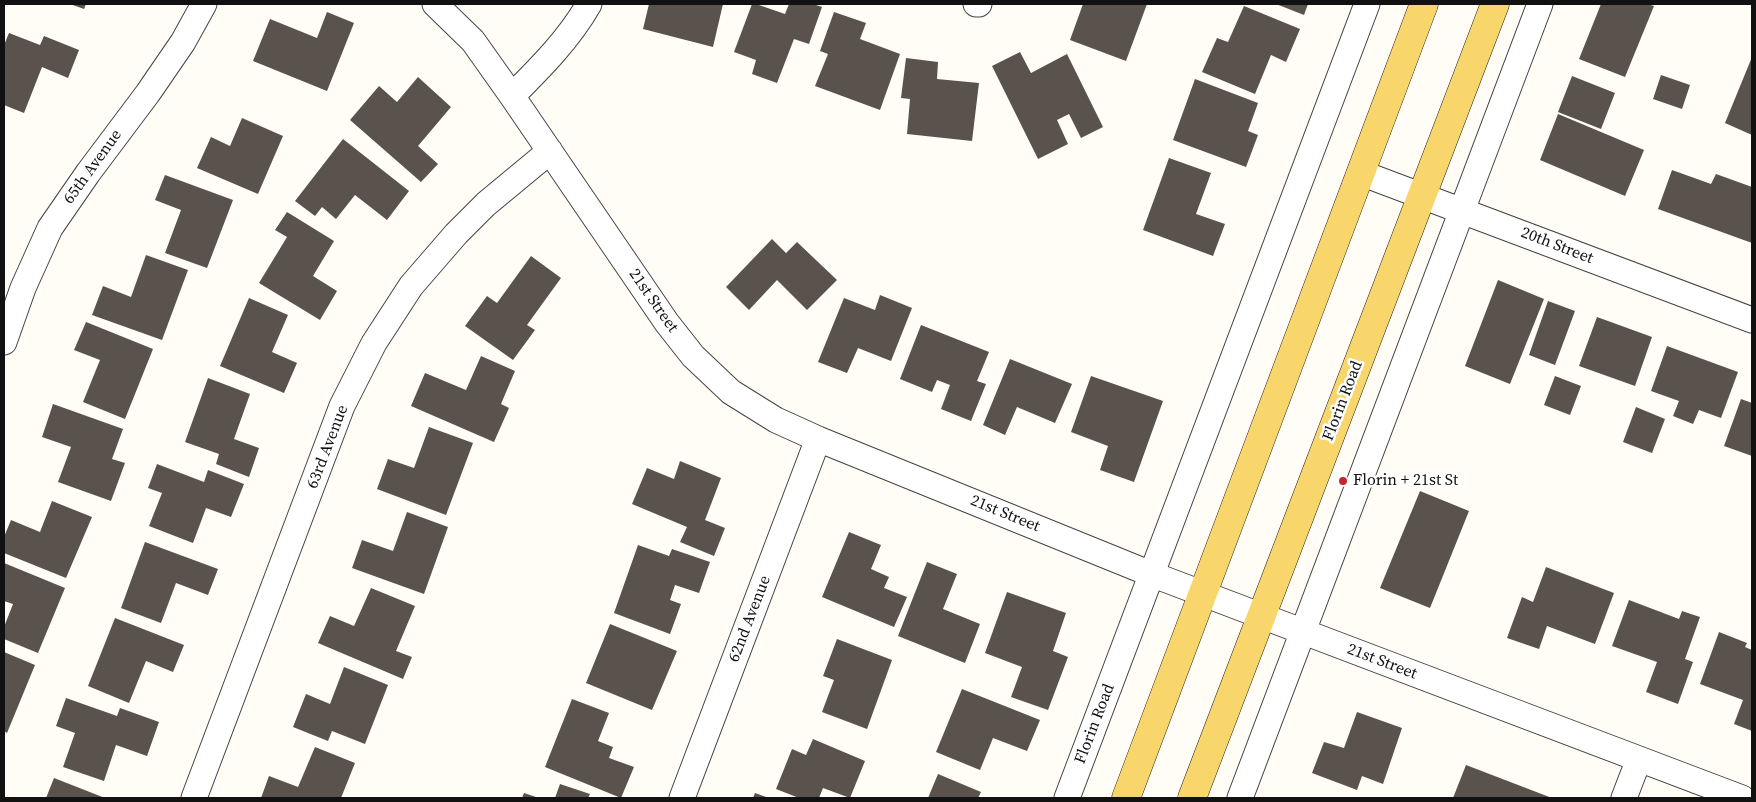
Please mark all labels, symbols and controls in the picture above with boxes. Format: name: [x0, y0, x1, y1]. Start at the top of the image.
street label: 65th Avenue: [60, 126, 126, 208]
street label: 20th Street: [1518, 223, 1596, 269]
street label: 21st Street: [624, 265, 682, 337]
street label: Florin Road: [1319, 358, 1367, 444]
street label: 63rd Avenue: [303, 403, 353, 491]
place label: Florin + 21st St: [1353, 471, 1458, 491]
marker: Florin + 21st St: [1337, 475, 1349, 487]
street label: 21st Street: [967, 491, 1043, 537]
street label: 62nd Avenue: [725, 573, 775, 665]
street label: 21st Street: [1344, 640, 1420, 684]
street label: Florin Road: [1071, 681, 1119, 767]

